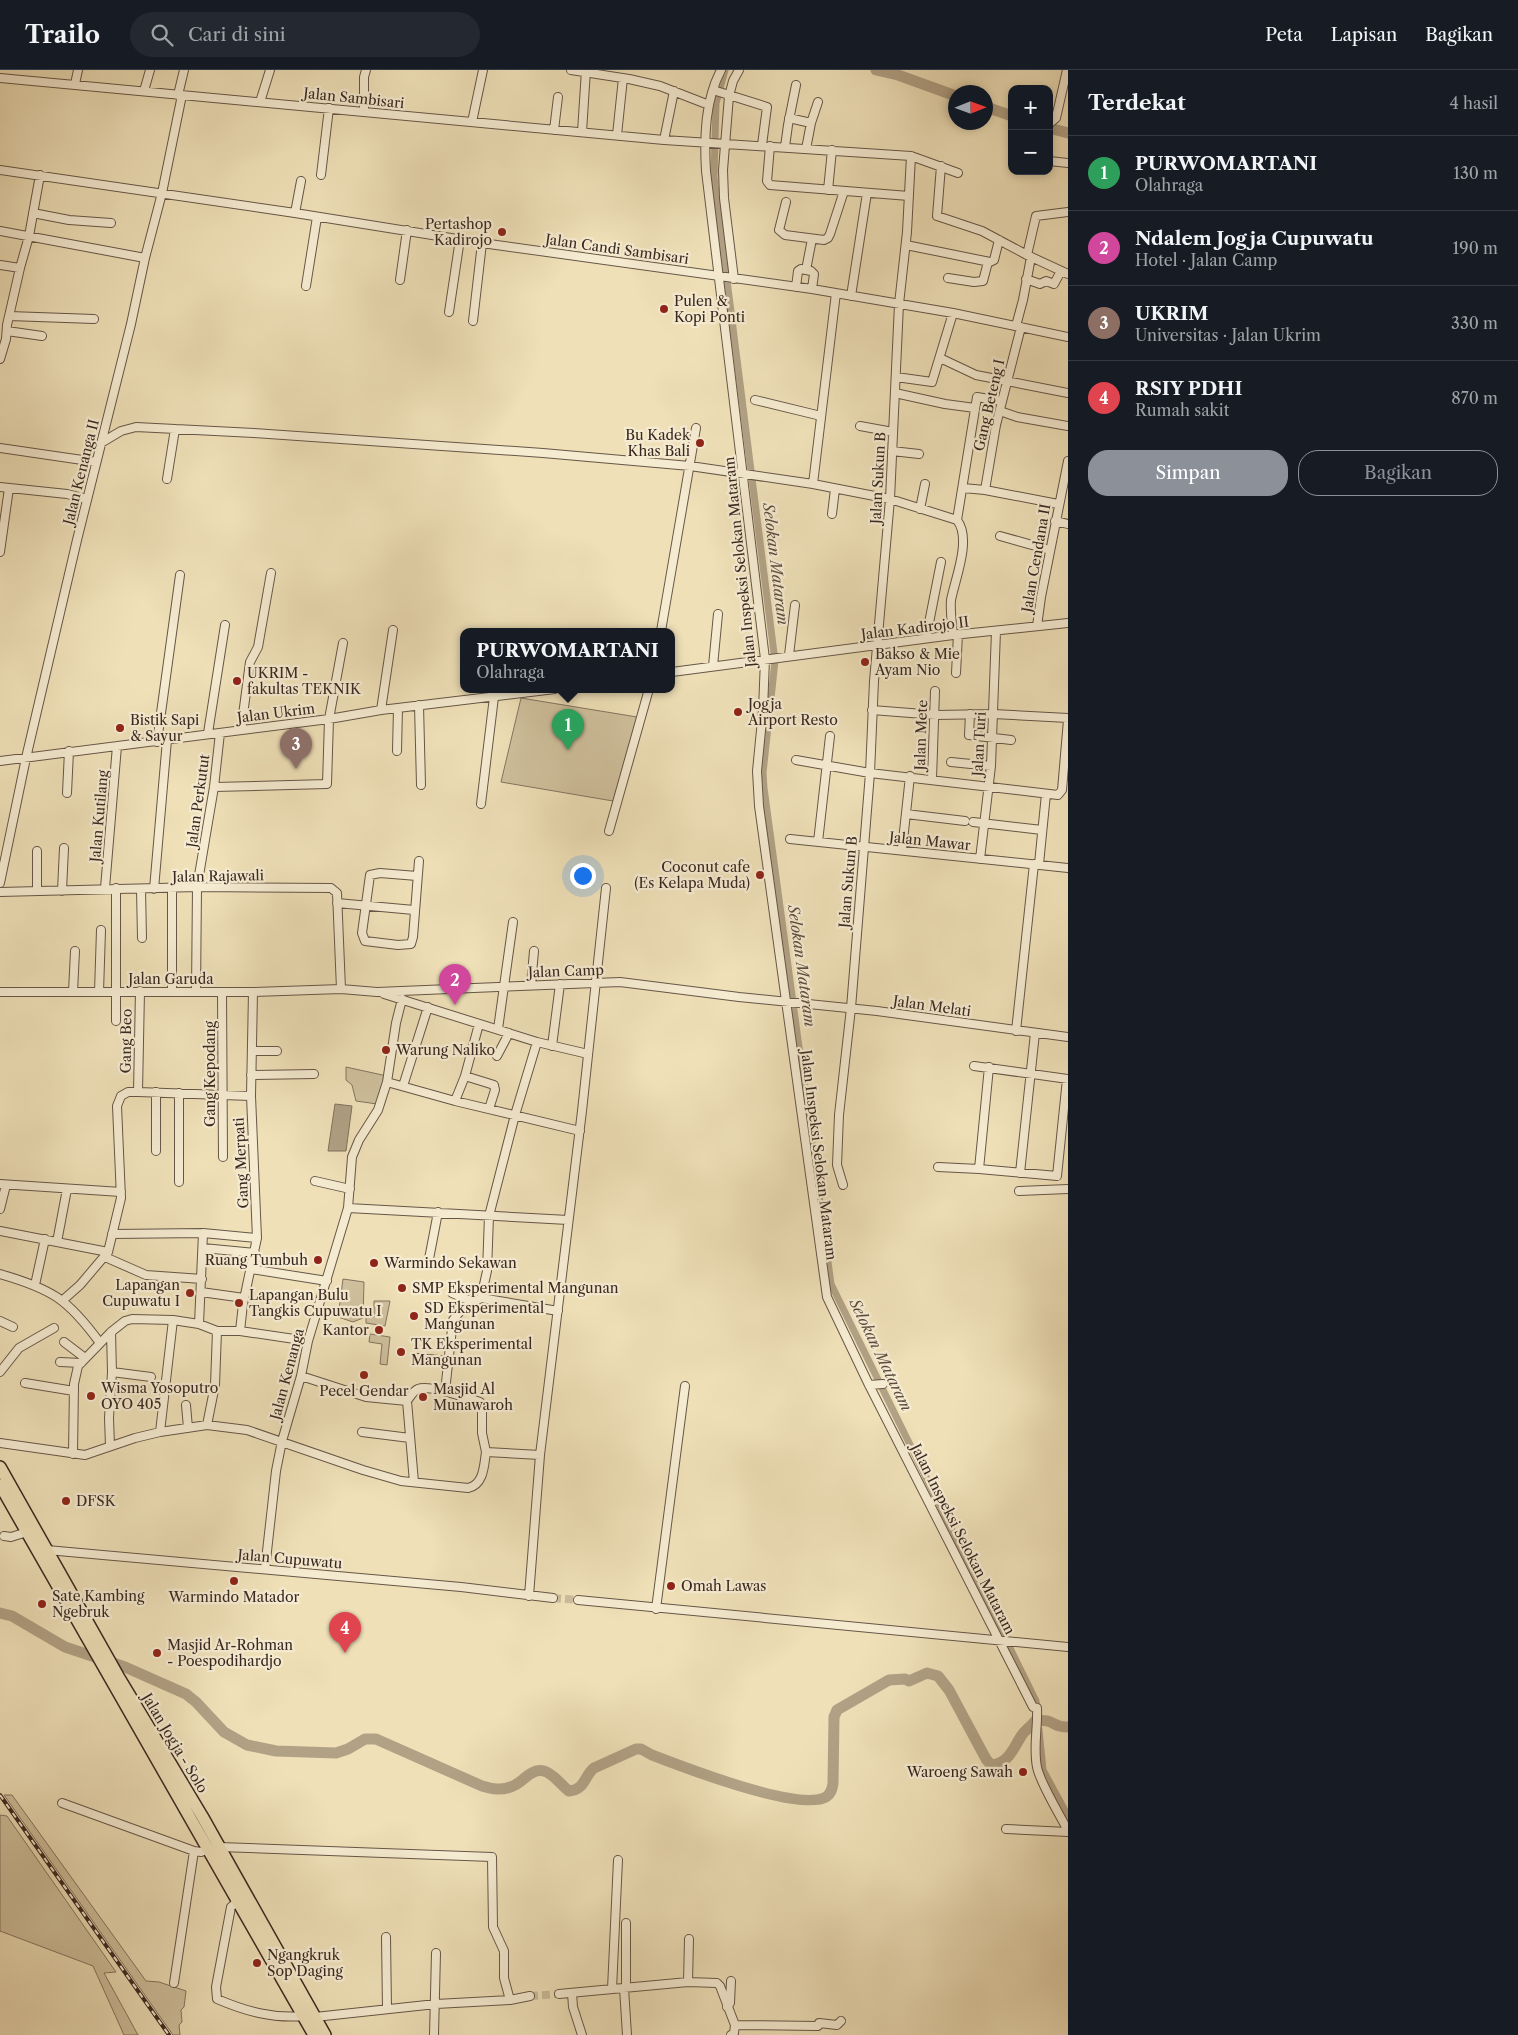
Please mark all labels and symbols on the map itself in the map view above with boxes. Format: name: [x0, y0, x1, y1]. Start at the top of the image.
street label: Jalan Sambisari: [301, 84, 405, 112]
north arrow: [948, 85, 993, 130]
place label: Pertashop Kadirojo: [425, 215, 492, 249]
marker: Pertashop Kadirojo: [496, 226, 508, 238]
street label: Jalan Candi Sambisari: [542, 230, 690, 268]
place label: Pulen & Kopi Ponti: [674, 292, 745, 326]
marker: Pulen & Kopi Ponti: [658, 303, 670, 315]
street label: Gang Beteng I: [970, 357, 1008, 453]
street label: Jalan Kenanga II: [59, 417, 103, 529]
place label: Bu Kadek Khas Bali: [625, 426, 691, 460]
street label: Jalan Sukun B: [866, 431, 889, 527]
marker: Bu Kadek Khas Bali: [694, 437, 706, 449]
street label: Jalan Inspeksi Selokan Mataram: [720, 456, 760, 670]
water label: Selokan Mataram: [759, 501, 793, 626]
street label: Jalan Cendana II: [1017, 502, 1054, 616]
street label: Jalan Kadirojo II: [858, 612, 970, 644]
place label: Bakso & Mie Ayam Nio: [874, 645, 960, 679]
marker: Bakso & Mie Ayam Nio: [859, 656, 871, 668]
place label: UKRIM - fakultas TEKNIK: [247, 664, 362, 698]
marker: UKRIM - fakultas TEKNIK: [231, 675, 243, 687]
place label: Jogja Airport Resto: [746, 695, 838, 729]
street label: Jalan Ukrim: [234, 699, 316, 727]
street label: Jalan Mete: [911, 699, 931, 773]
marker: Jogja Airport Resto: [732, 706, 744, 718]
pin: 1: [552, 709, 584, 750]
place label: Bistik Sapi & Sayur: [130, 711, 199, 745]
street label: Jalan Turi: [968, 711, 990, 779]
marker: Bistik Sapi & Sayur: [114, 722, 126, 734]
pin: 3: [280, 728, 312, 769]
street label: Jalan Perkutut: [182, 753, 213, 851]
street label: Jalan Kutilang: [86, 768, 112, 865]
street label: Jalan Mawar: [886, 828, 972, 854]
street label: Jalan Sukun B: [835, 835, 861, 931]
place label: Coconut cafe (Es Kelapa Muda): [634, 858, 750, 892]
your location: [570, 863, 596, 889]
street label: Jalan Rajawali: [170, 866, 264, 886]
marker: Coconut cafe (Es Kelapa Muda): [754, 869, 766, 881]
water label: Selokan Mataram: [784, 903, 820, 1028]
street label: Jalan Camp: [526, 961, 604, 981]
pin: 2: [439, 964, 471, 1005]
street label: Jalan Garuda: [126, 970, 214, 988]
street label: Jalan Melati: [890, 991, 972, 1020]
street label: Gang Beo: [116, 1008, 136, 1074]
street label: Gang Kepodang: [201, 1020, 219, 1127]
place label: Warung Naliko: [395, 1041, 495, 1059]
marker: Warung Naliko: [380, 1044, 392, 1056]
street label: Jalan Inspeksi Selokan Mataram: [797, 1047, 841, 1261]
street label: Gang Merpati: [230, 1117, 252, 1209]
place label: Ruang Tumbuh: [205, 1251, 308, 1269]
marker: Ruang Tumbuh: [312, 1254, 324, 1266]
place label: Warmindo Sekawan: [383, 1254, 517, 1272]
marker: Warmindo Sekawan: [368, 1257, 380, 1269]
place label: Lapangan Cupuwatu I: [102, 1276, 180, 1310]
place label: SMP Eksperimental Mangunan: [412, 1279, 619, 1297]
marker: SMP Eksperimental Mangunan: [396, 1282, 408, 1294]
place label: Lapangan Bulu Tangkis Cupuwatu I: [249, 1286, 382, 1320]
marker: Lapangan Cupuwatu I: [184, 1287, 196, 1299]
water label: Selokan Mataram: [845, 1295, 916, 1414]
marker: Lapangan Bulu Tangkis Cupuwatu I: [233, 1297, 245, 1309]
place label: SD Eksperimental Mangunan: [424, 1299, 544, 1333]
marker: SD Eksperimental Mangunan: [408, 1310, 420, 1322]
place label: Kantor: [323, 1321, 369, 1339]
marker: Kantor: [373, 1324, 385, 1336]
street label: Jalan Kenanga: [266, 1326, 308, 1424]
place label: TK Eksperimental Mangunan: [411, 1335, 532, 1369]
marker: TK Eksperimental Mangunan: [395, 1346, 407, 1358]
marker: Pecel Gendar: [358, 1369, 370, 1381]
place label: Wisma Yosoputro OYO 405: [100, 1379, 218, 1413]
place label: Masjid Al Munawaroh: [433, 1380, 513, 1414]
place label: Pecel Gendar: [319, 1382, 409, 1400]
marker: Wisma Yosoputro OYO 405: [85, 1390, 97, 1402]
marker: Masjid Al Munawaroh: [417, 1391, 429, 1403]
street label: Jalan Inspeksi Selokan Mataram: [906, 1439, 1019, 1637]
place label: DFSK: [76, 1492, 117, 1510]
marker: DFSK: [60, 1495, 72, 1507]
street label: Jalan Cupuwatu: [235, 1545, 343, 1573]
marker: Warmindo Matador: [228, 1575, 240, 1587]
place label: Omah Lawas: [681, 1577, 766, 1595]
marker: Omah Lawas: [665, 1580, 677, 1592]
place label: Sate Kambing Ngebruk: [52, 1587, 145, 1621]
place label: Warmindo Matador: [167, 1588, 300, 1606]
marker: Sate Kambing Ngebruk: [36, 1598, 48, 1610]
pin: 4: [329, 1612, 361, 1653]
place label: Masjid Ar-Rohman - Poespodihardjo: [167, 1636, 293, 1670]
marker: Masjid Ar-Rohman - Poespodihardjo: [151, 1647, 163, 1659]
street label: Jalan Jogja - Solo: [137, 1688, 212, 1796]
place label: Waroeng Sawah: [906, 1763, 1013, 1781]
marker: Waroeng Sawah: [1017, 1766, 1029, 1778]
place label: Ngangkruk Sop Daging: [267, 1946, 343, 1980]
marker: Ngangkruk Sop Daging: [251, 1957, 263, 1969]

